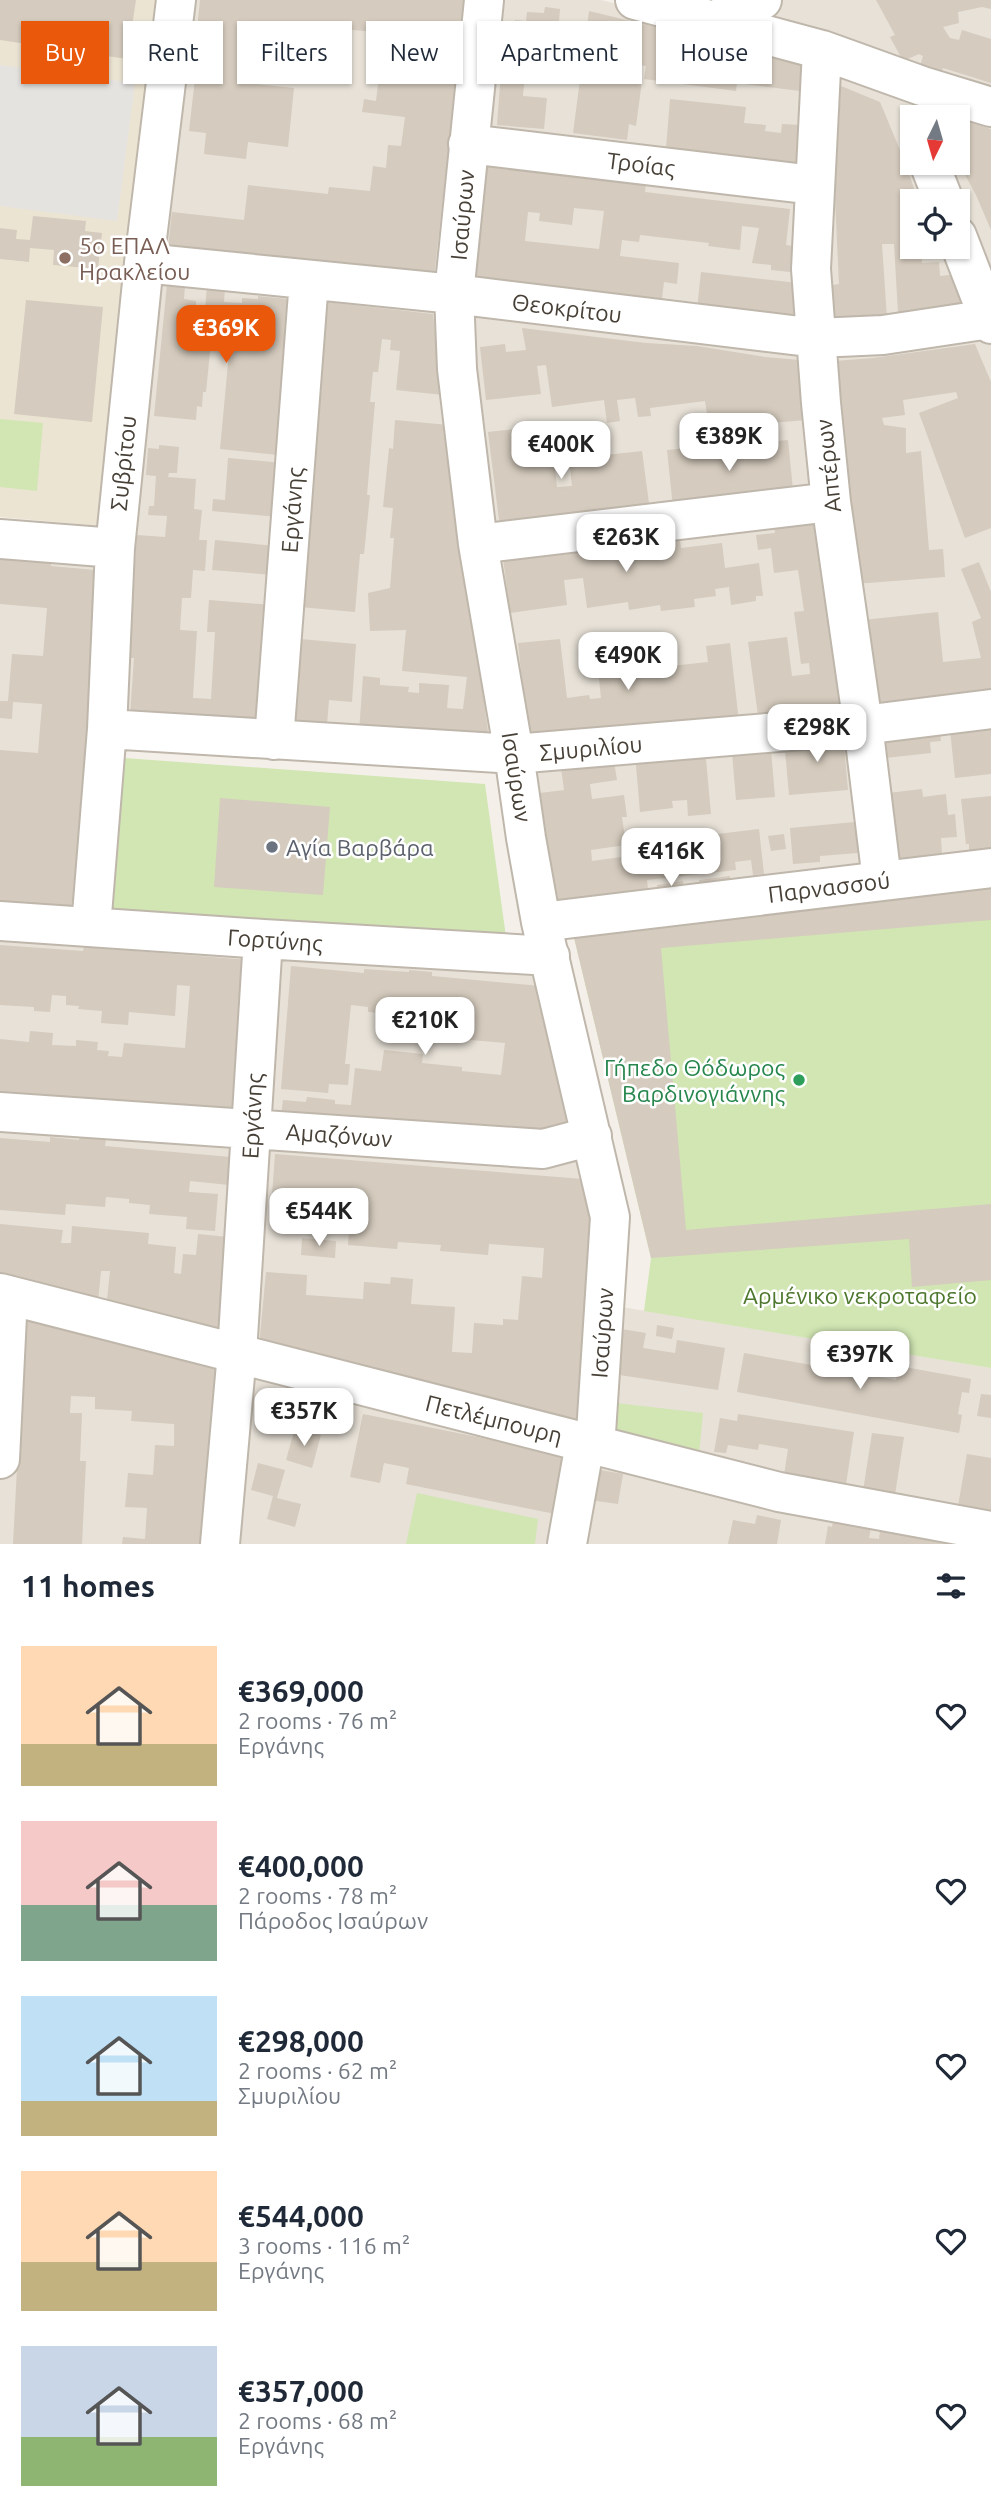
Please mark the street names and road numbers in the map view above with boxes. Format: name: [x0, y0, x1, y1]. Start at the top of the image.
street label: Τροίας: [605, 147, 676, 182]
street label: Ισαύρων: [446, 169, 478, 261]
street label: Θεοκρίτου: [511, 289, 623, 327]
street label: Συβρίτου: [106, 414, 140, 512]
street label: Απτέρων: [811, 418, 845, 514]
street label: Εργάνης: [277, 466, 308, 554]
street label: Ισαύρων: [498, 730, 536, 824]
street label: Σμυριλίου: [538, 731, 644, 765]
street label: Παρνασσού: [767, 867, 891, 907]
street label: Γορτύνης: [227, 924, 323, 957]
street label: Εργάνης: [237, 1072, 268, 1160]
street label: Αμαζόνων: [285, 1119, 393, 1152]
street label: Ισαύρων: [586, 1287, 618, 1379]
street label: Πετλέμπουρη: [423, 1390, 565, 1448]

